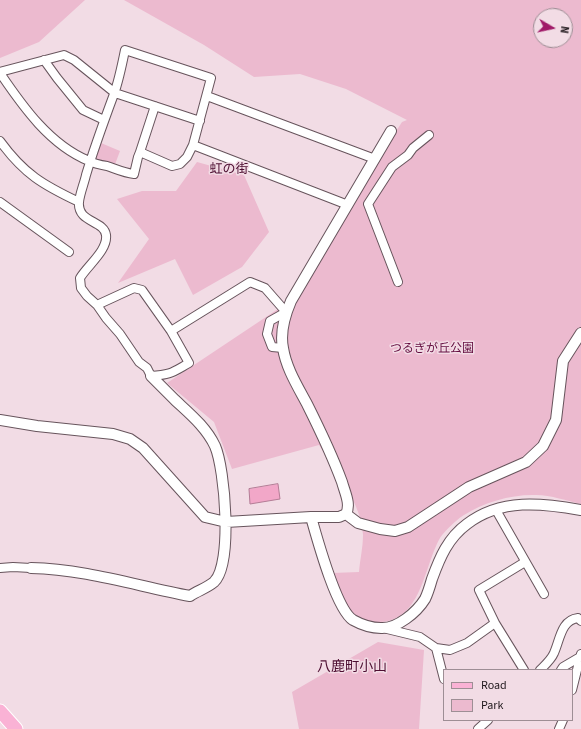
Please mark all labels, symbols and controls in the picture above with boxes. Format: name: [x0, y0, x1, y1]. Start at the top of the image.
north arrow: [533, 8, 573, 48]
text: N: [556, 25, 572, 35]
district label: 虹の街: [210, 162, 248, 178]
park label: つるぎが丘公園: [390, 342, 474, 356]
district label: 八鹿町小山: [317, 660, 387, 676]
legend: [443, 669, 573, 721]
text: Road: [481, 677, 507, 694]
text: Park: [481, 697, 503, 714]

